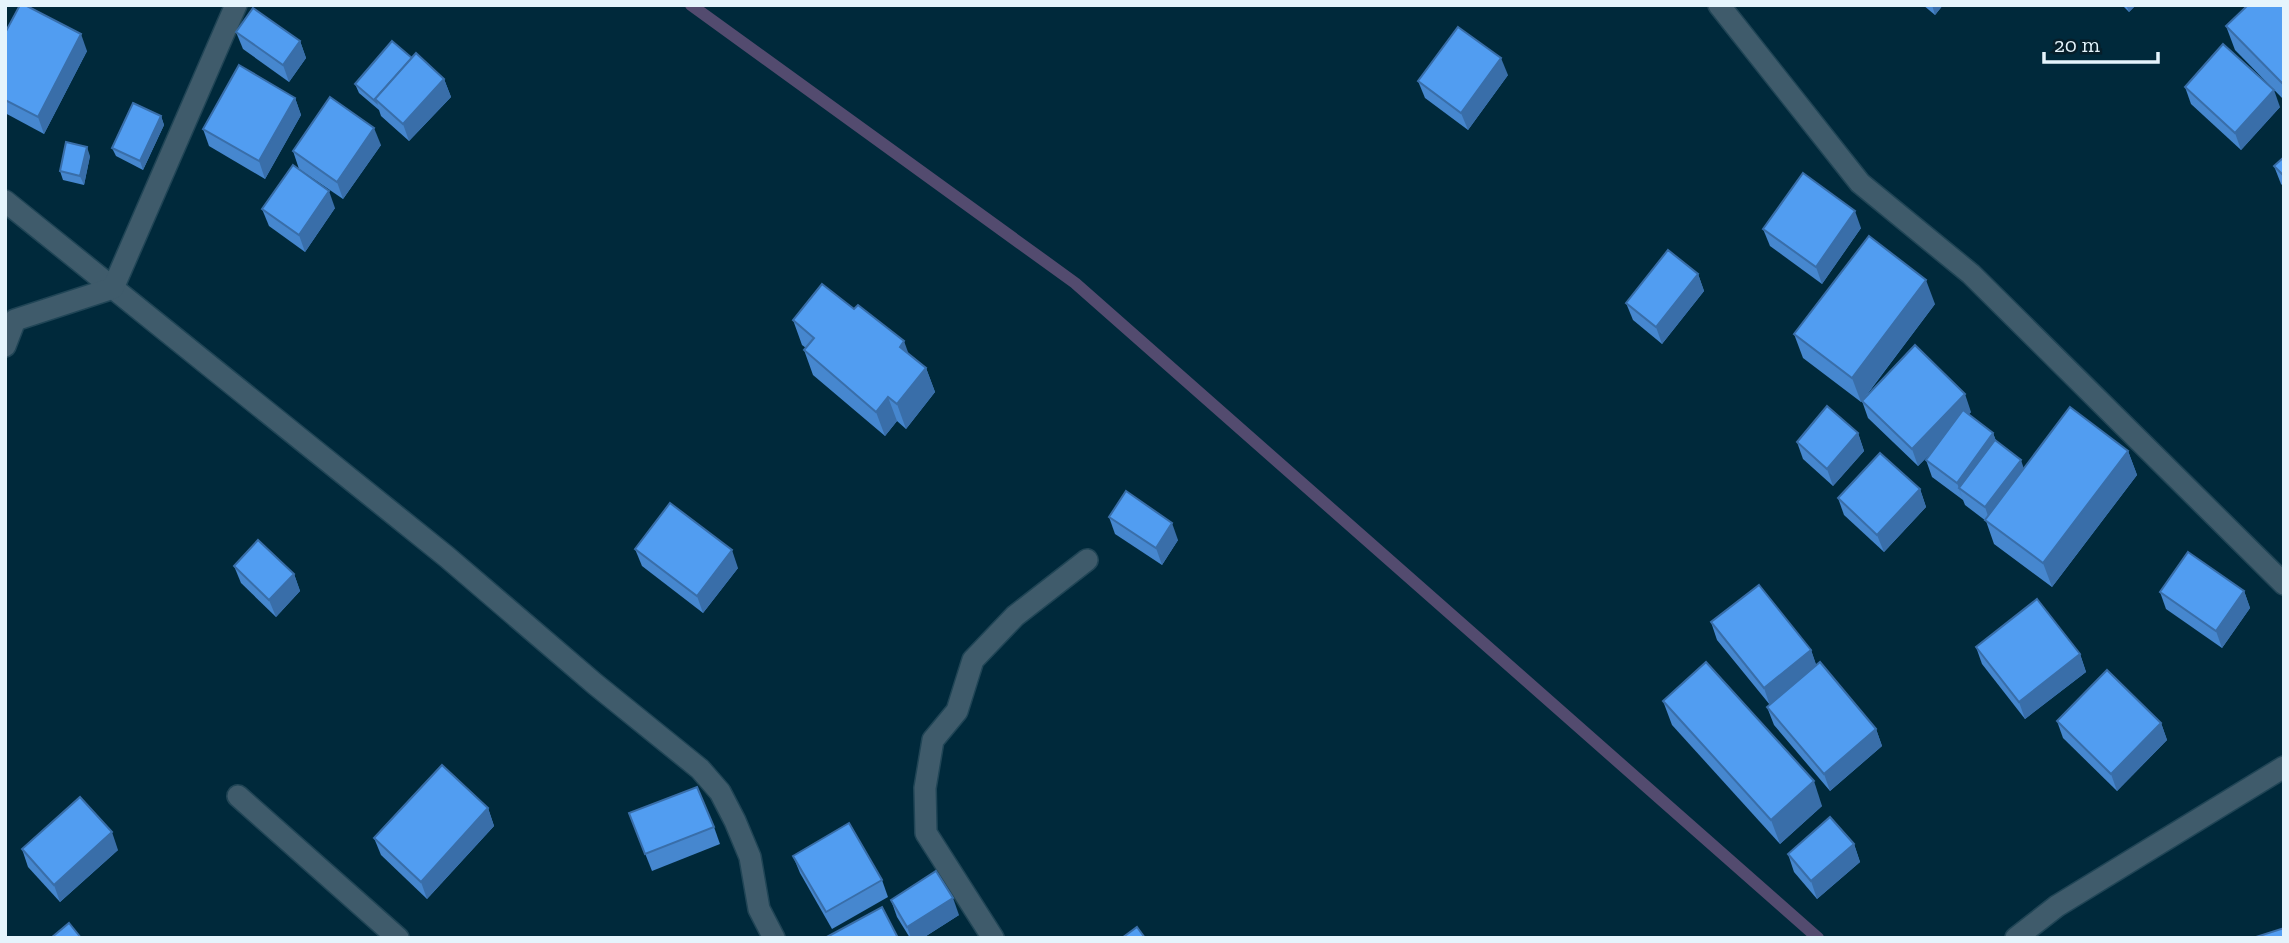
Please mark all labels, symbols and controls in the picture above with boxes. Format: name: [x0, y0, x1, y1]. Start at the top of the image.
scale bar: [2044, 21, 2158, 65]
text: 20 m: [2054, 32, 2100, 57]

